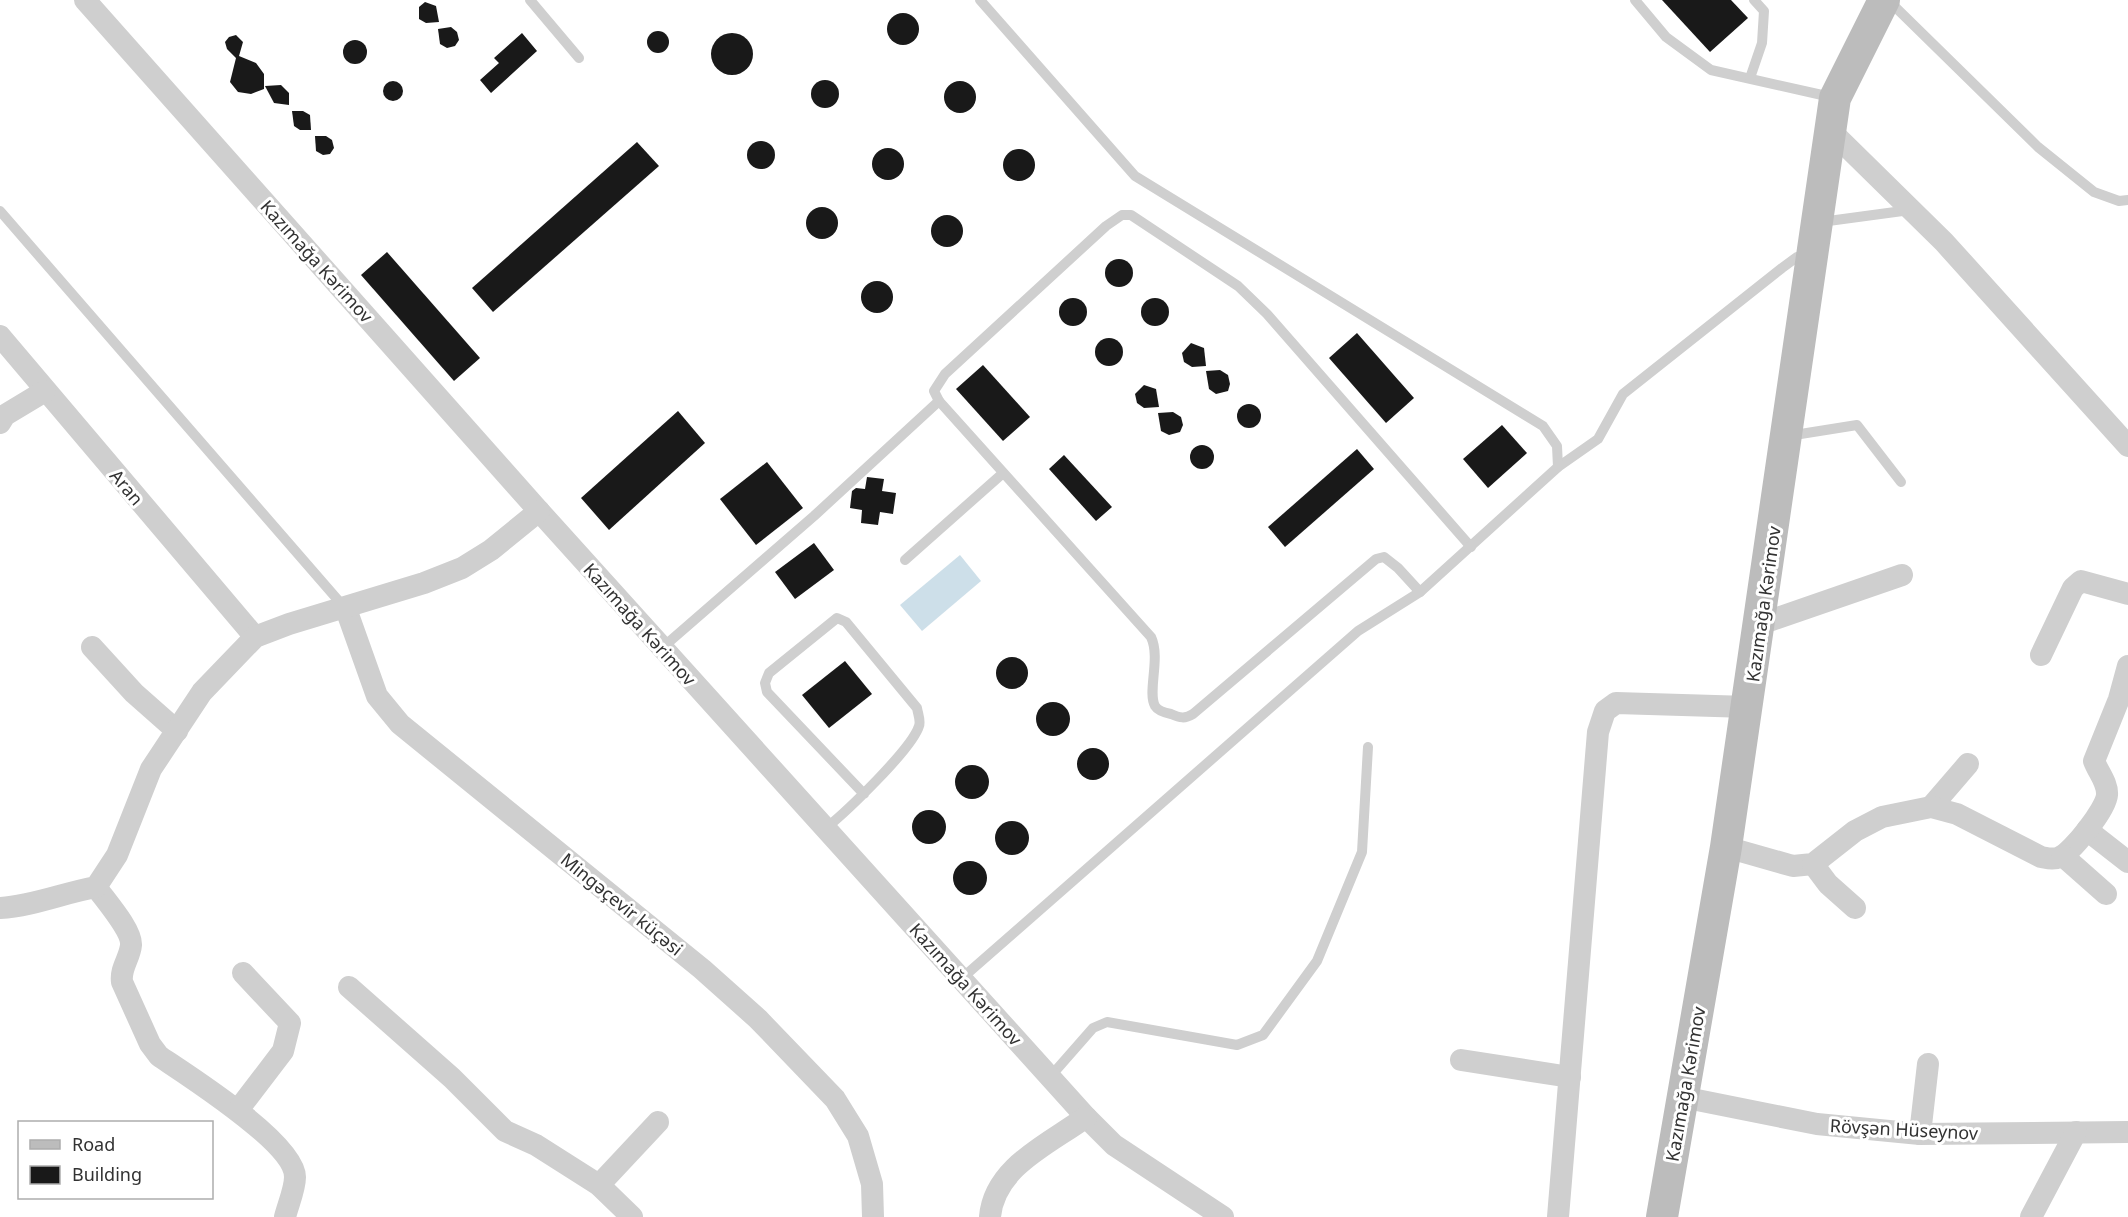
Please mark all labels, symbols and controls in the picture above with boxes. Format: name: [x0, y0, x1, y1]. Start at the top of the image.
street label: Kazımağa Kərimov: [256, 195, 379, 328]
street label: Aran: [105, 464, 149, 510]
street label: Kazımağa Kərimov: [1740, 524, 1786, 683]
street label: Kazımağa Kərimov: [579, 558, 702, 691]
street label: Mingəçevir küçəsi: [556, 847, 688, 961]
street label: Kazımağa Kərimov: [905, 918, 1028, 1051]
street label: Kazımağa Kərimov: [1660, 1004, 1711, 1163]
street label: Rövşən Hüseynov: [1829, 1113, 1980, 1145]
legend: [18, 1121, 213, 1199]
text: Road: [72, 1132, 115, 1156]
text: Building: [72, 1162, 142, 1186]

